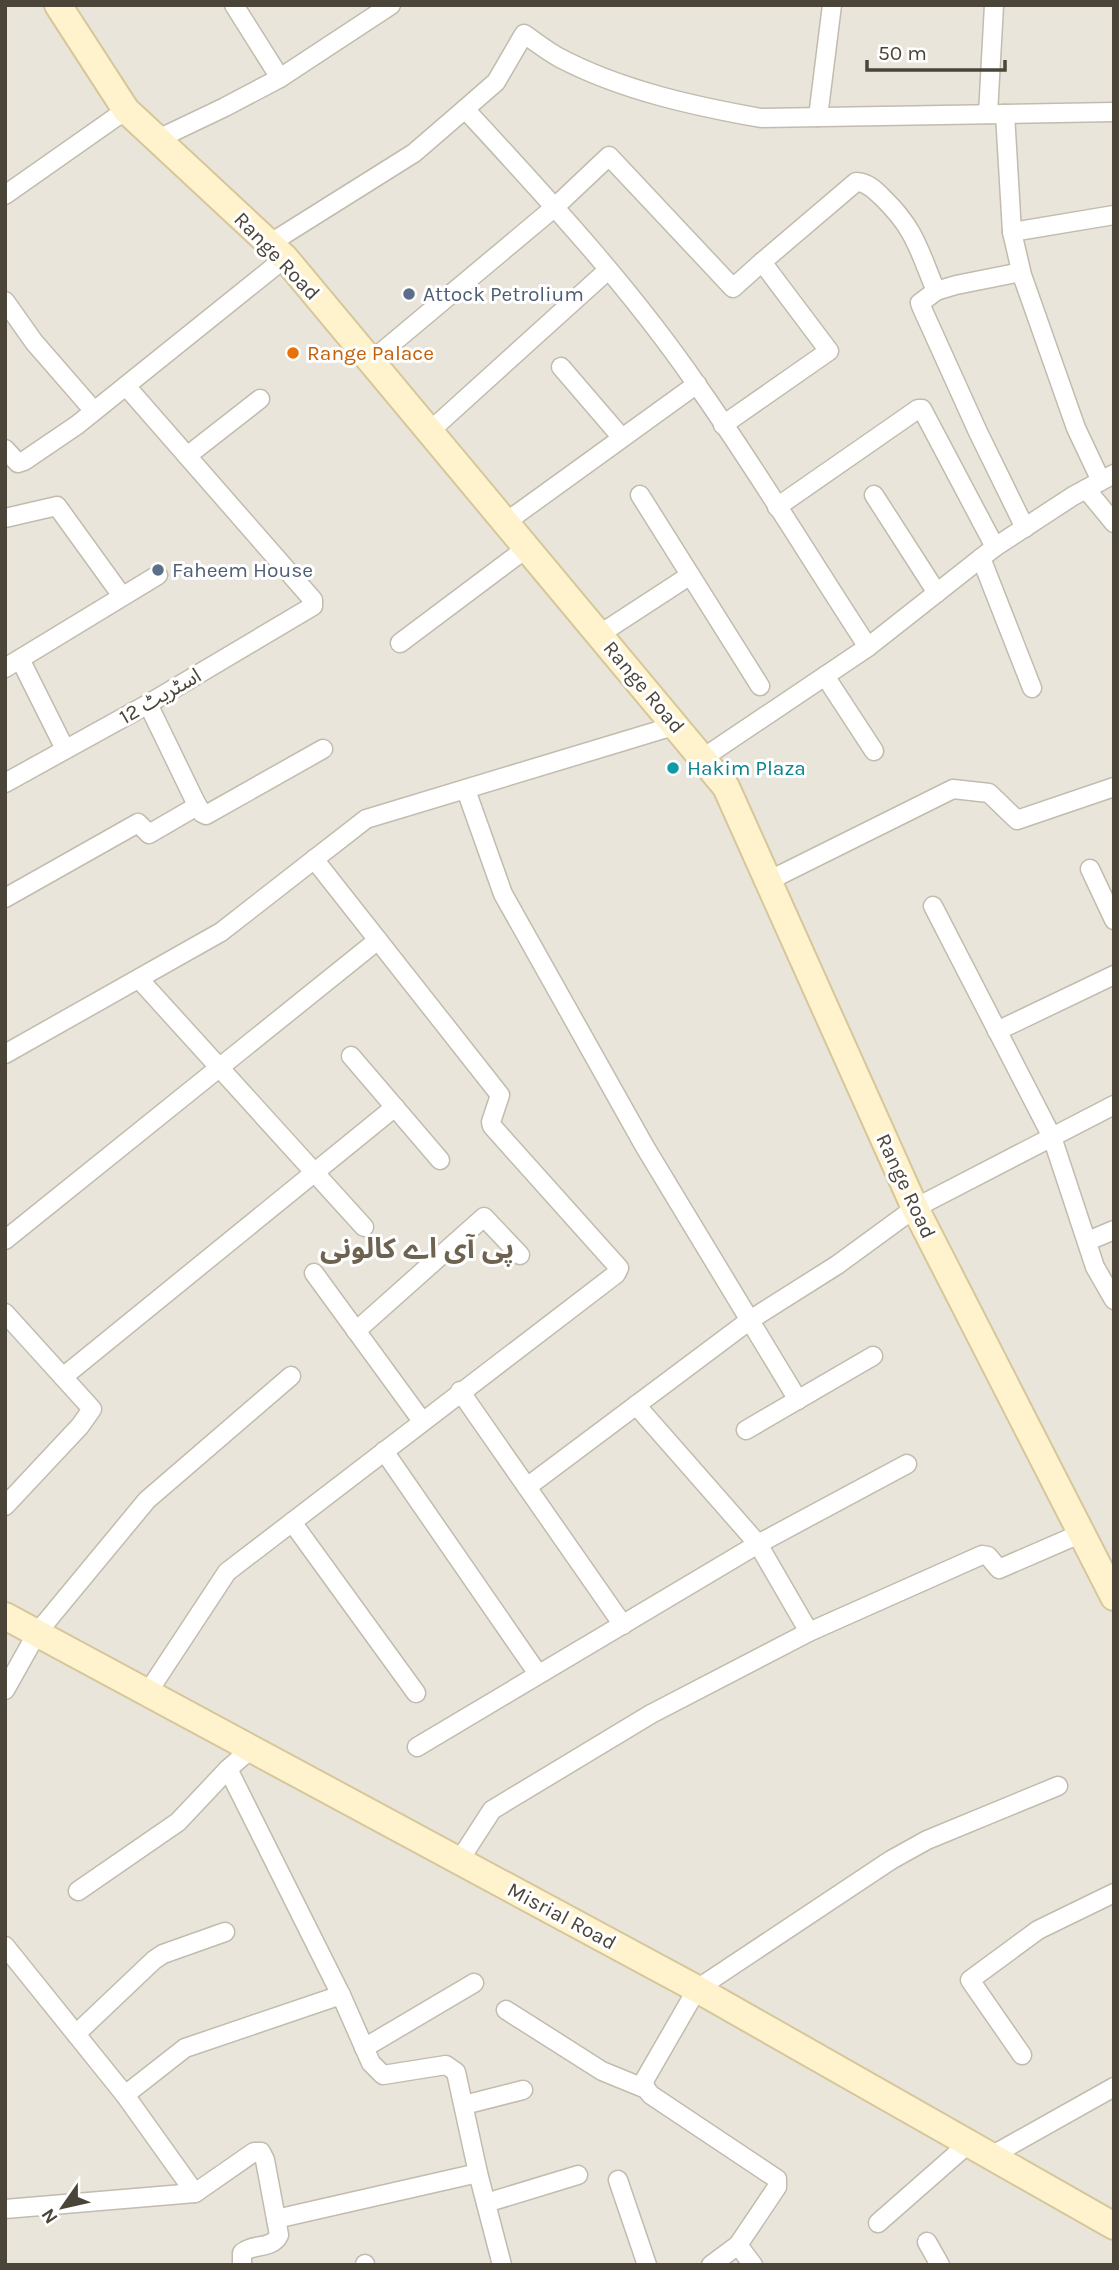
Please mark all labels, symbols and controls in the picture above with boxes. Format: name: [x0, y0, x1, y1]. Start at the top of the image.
scale bar: [867, 28, 1005, 72]
text: 50 m: [878, 41, 927, 65]
street label: Range Road: [229, 207, 325, 305]
place label: Attock Petrolium: [423, 282, 584, 306]
marker: Attock Petrolium: [401, 286, 417, 302]
place label: Range Palace: [307, 341, 434, 365]
marker: Range Palace: [285, 345, 301, 361]
place label: Faheem House: [172, 558, 313, 582]
marker: Faheem House: [150, 562, 166, 578]
street label: Range Road: [598, 636, 690, 738]
street label: اسٹریٹ 12: [115, 663, 205, 729]
place label: Hakim Plaza: [687, 756, 806, 780]
marker: Hakim Plaza: [665, 760, 681, 776]
street label: Range Road: [871, 1130, 941, 1242]
district label: پی آی اے کالونی: [320, 1232, 514, 1267]
street label: Misrial Road: [504, 1877, 620, 1955]
north arrow: [28, 2172, 98, 2242]
text: N: [37, 2204, 63, 2228]

